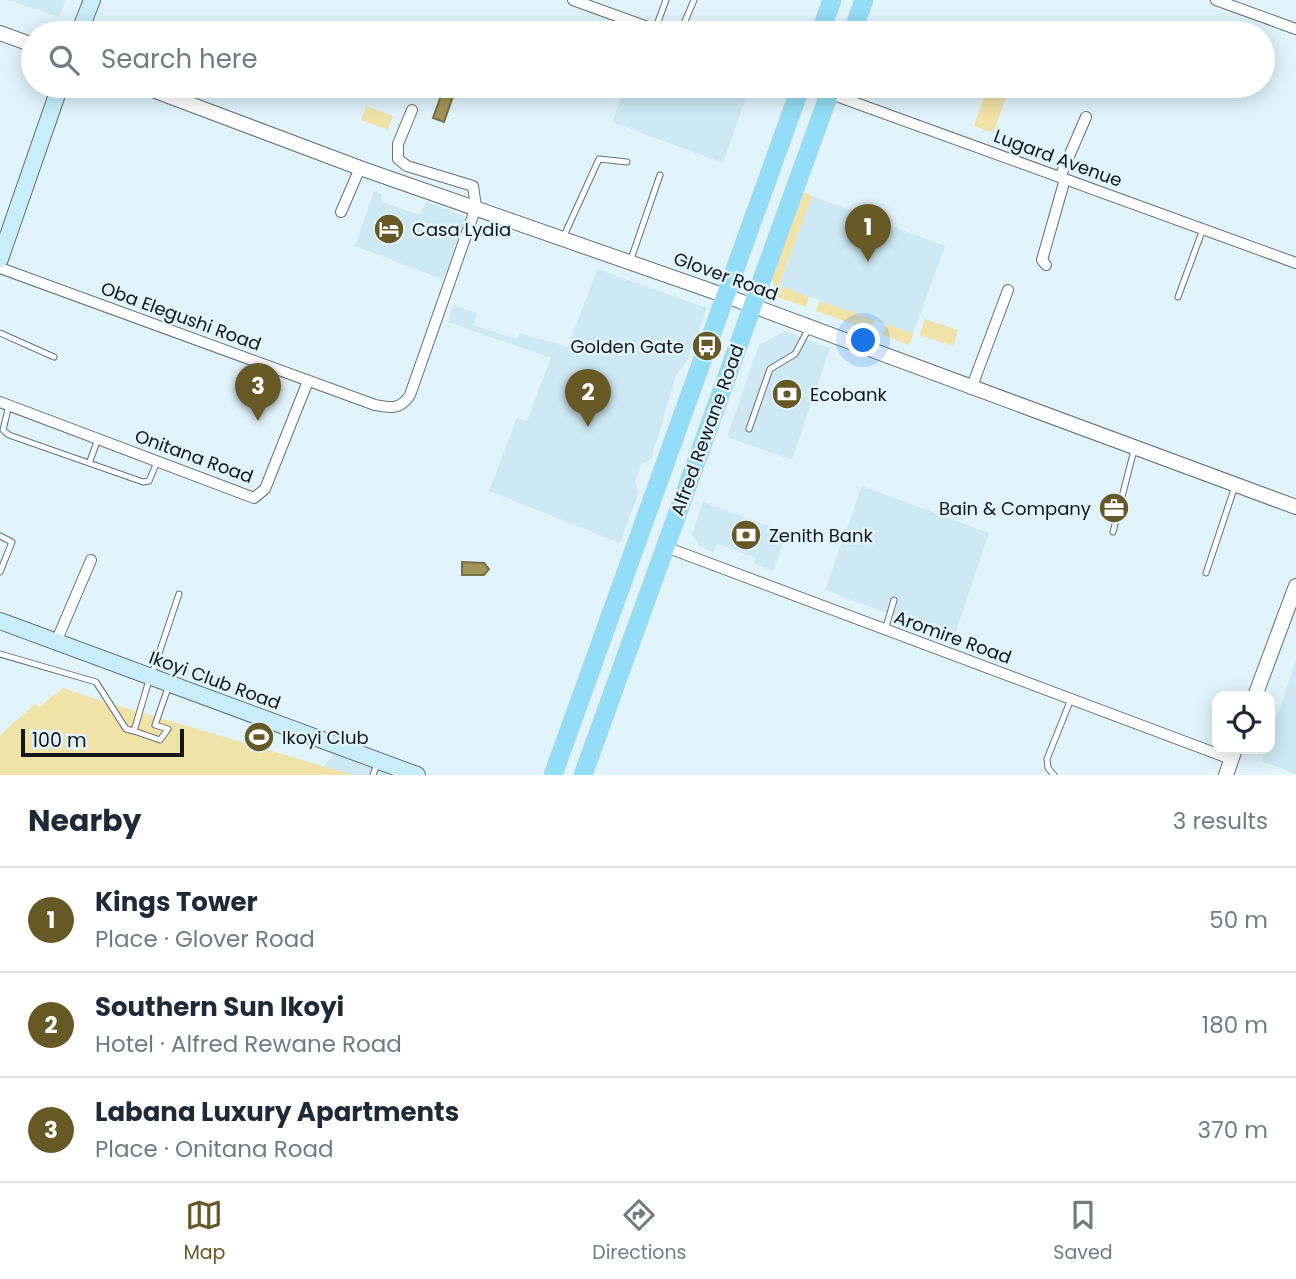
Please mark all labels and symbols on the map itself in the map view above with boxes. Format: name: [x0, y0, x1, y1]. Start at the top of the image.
street label: Lugard Avenue: [990, 123, 1126, 193]
pin: 1: [845, 204, 891, 262]
hotel icon: Casa Lydia: [372, 212, 406, 246]
place label: Casa Lydia: [412, 217, 511, 242]
street label: Glover Road: [670, 246, 782, 306]
street label: Oba Elegushi Road: [97, 275, 265, 357]
your location: [846, 323, 880, 357]
bus stop icon: Golden Gate: [690, 329, 724, 363]
place label: Golden Gate: [571, 334, 684, 359]
street label: Alfred Rewane Road: [664, 341, 750, 519]
pin: 3: [235, 363, 281, 421]
pin: 2: [565, 369, 611, 427]
bank icon: Ecobank: [770, 377, 804, 411]
place label: Ecobank: [810, 382, 888, 407]
street label: Onitana Road: [131, 423, 257, 489]
office icon: Bain & Company: [1097, 491, 1131, 525]
place label: Bain & Company: [939, 496, 1091, 521]
bank icon: Zenith Bank: [729, 518, 763, 552]
place label: Zenith Bank: [769, 523, 873, 548]
street label: Aromire Road: [891, 604, 1015, 670]
street label: Ikoyi Club Road: [146, 645, 284, 715]
sports icon: Ikoyi Club: [242, 720, 276, 754]
place label: Ikoyi Club: [282, 725, 369, 750]
scale bar: [21, 726, 184, 758]

